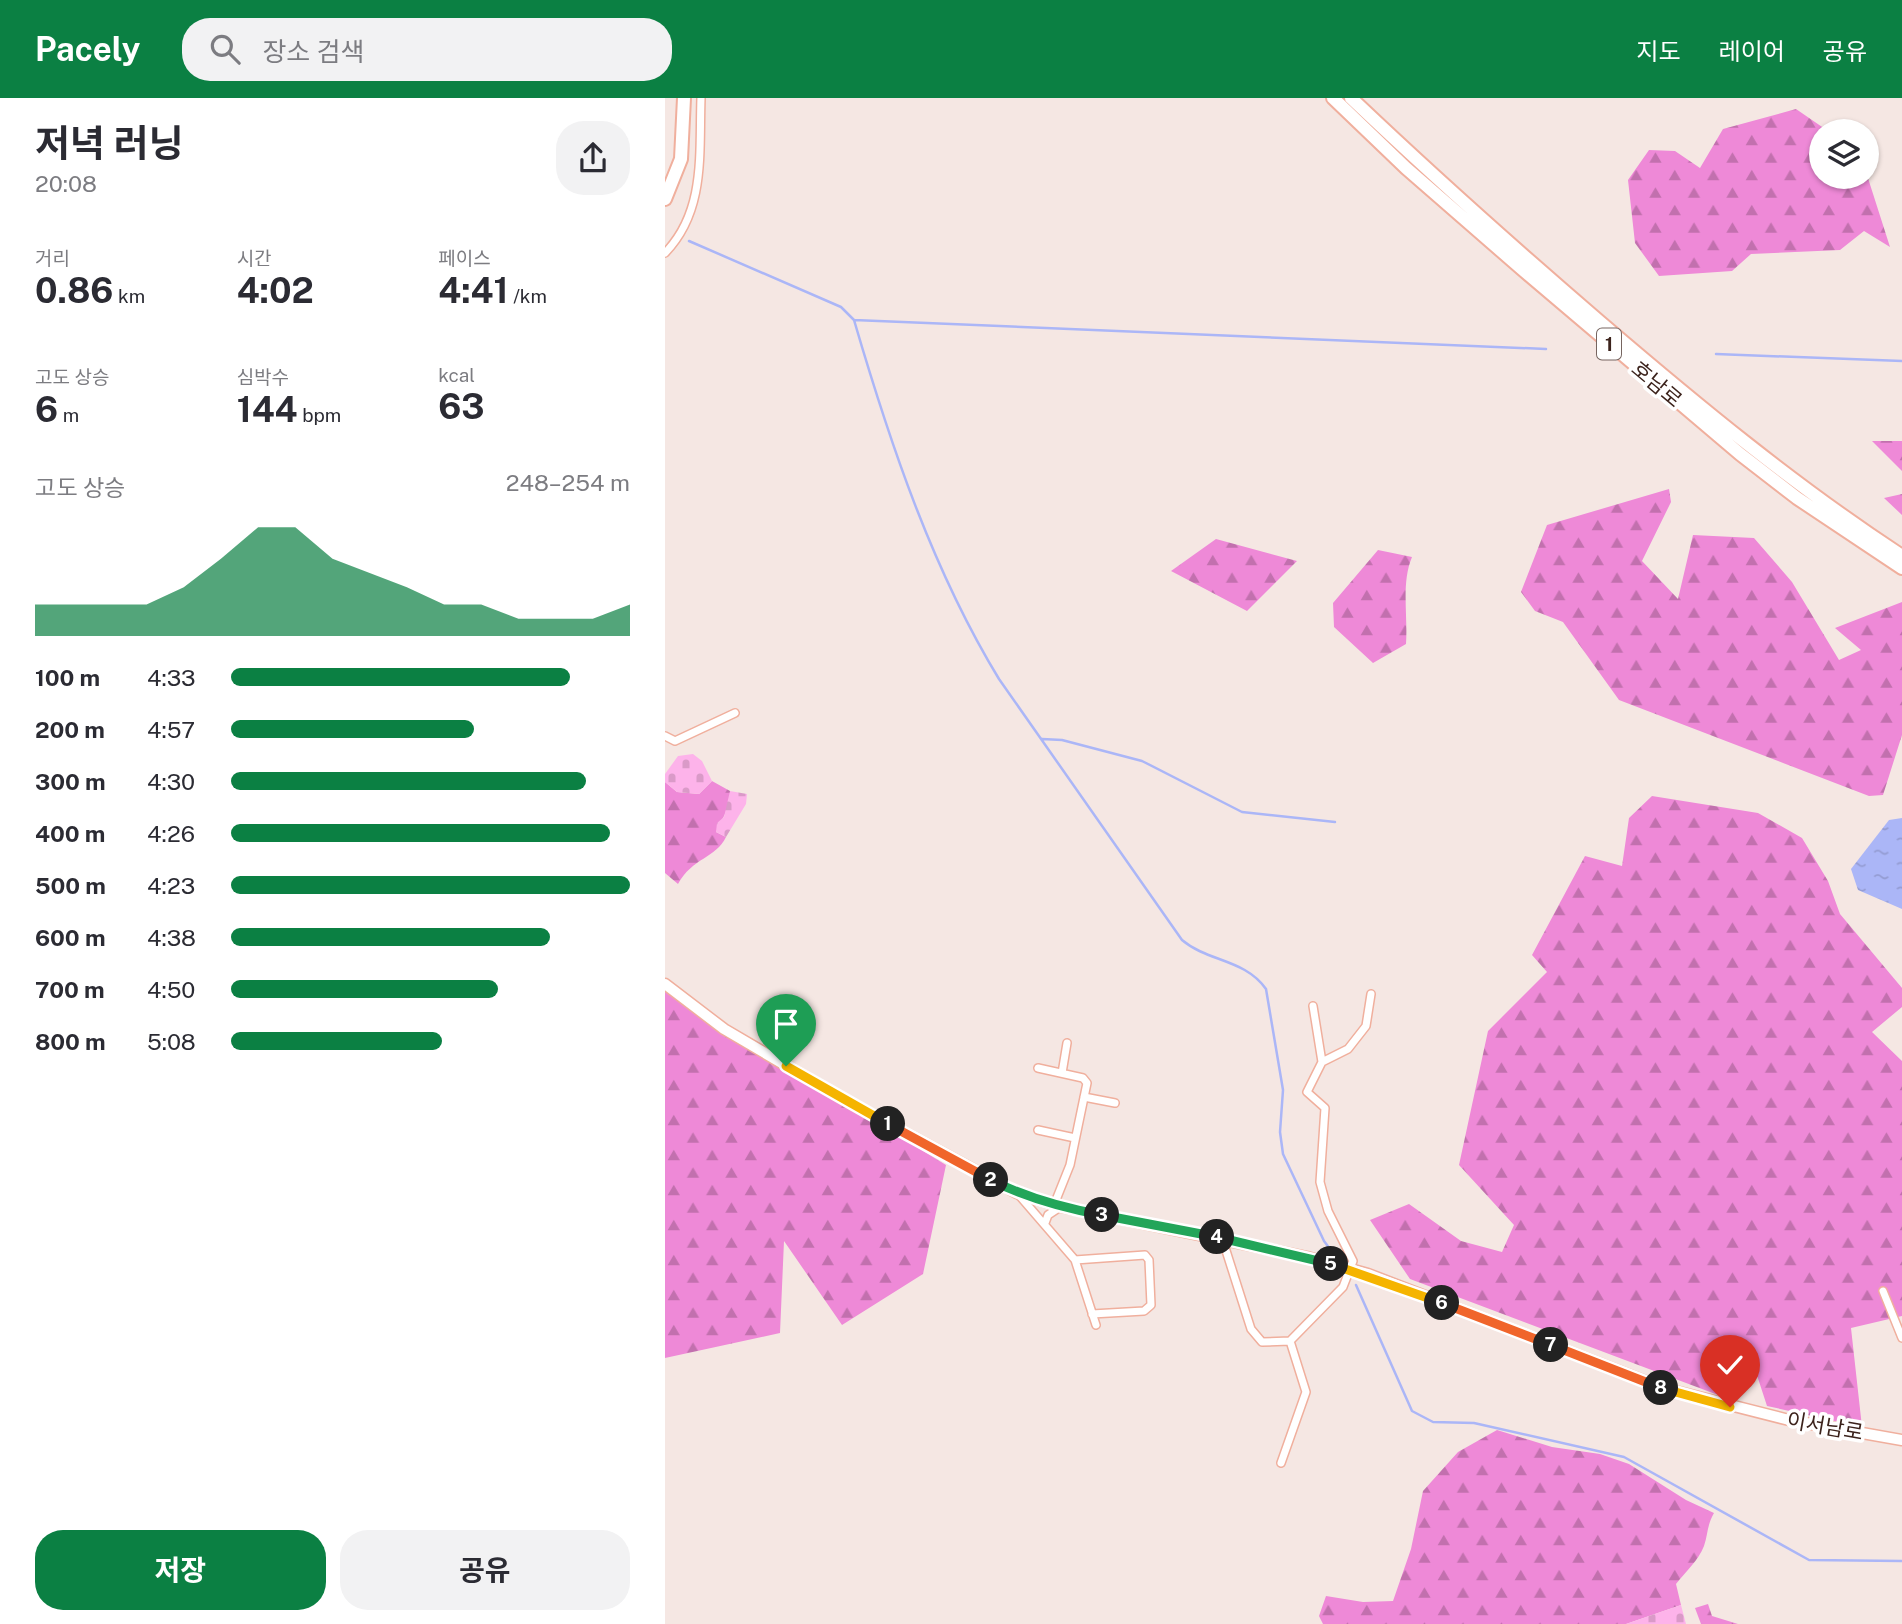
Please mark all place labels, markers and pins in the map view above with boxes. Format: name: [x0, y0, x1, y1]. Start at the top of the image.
pin: [756, 994, 816, 1066]
pin: 1: [871, 1107, 906, 1142]
pin: 2: [973, 1162, 1009, 1198]
pin: 3: [1085, 1198, 1119, 1232]
pin: 4: [1199, 1220, 1235, 1254]
pin: 5: [1313, 1246, 1349, 1282]
pin: 6: [1425, 1286, 1459, 1320]
pin: 7: [1533, 1328, 1568, 1362]
pin: [1700, 1335, 1760, 1407]
pin: 8: [1643, 1370, 1679, 1406]

